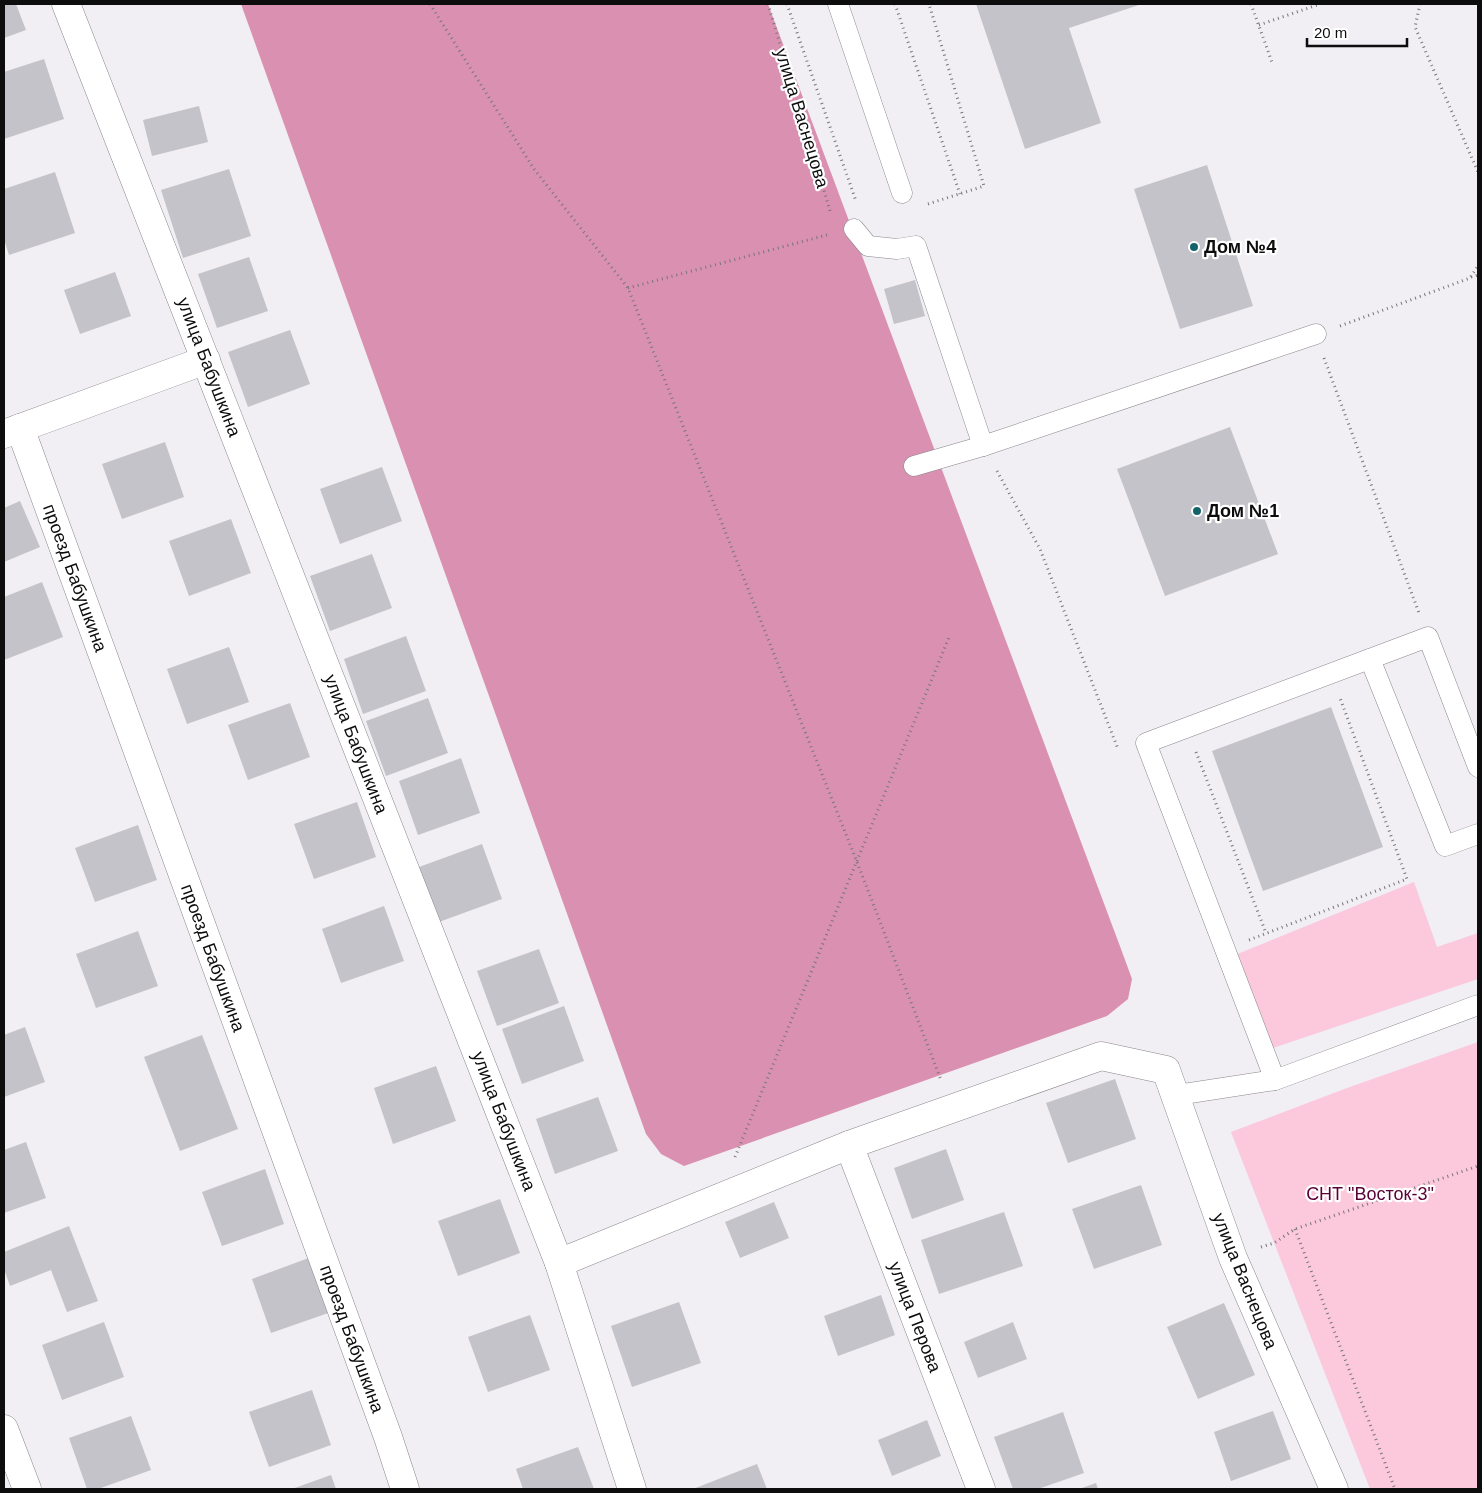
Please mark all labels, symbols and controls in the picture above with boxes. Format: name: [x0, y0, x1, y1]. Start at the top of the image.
scale bar: [1307, 15, 1407, 47]
text: 20 m: [1314, 24, 1347, 41]
street label: улица Васнецова: [771, 46, 833, 191]
place label: Дом №4: [1204, 237, 1276, 257]
marker: Дом №4: [1188, 241, 1200, 253]
street label: улица Бабушкина: [173, 295, 245, 440]
street label: проезд Бабушкина: [39, 501, 111, 656]
place label: Дом №1: [1207, 501, 1279, 521]
marker: Дом №1: [1191, 505, 1203, 517]
street label: улица Бабушкина: [320, 672, 392, 817]
street label: проезд Бабушкина: [177, 881, 249, 1036]
street label: улица Бабушкина: [468, 1049, 540, 1194]
park label: СНТ "Восток-3": [1306, 1184, 1434, 1204]
street label: улица Васнецова: [1209, 1210, 1282, 1353]
street label: улица Перова: [885, 1259, 946, 1376]
street label: проезд Бабушкина: [316, 1262, 388, 1417]

